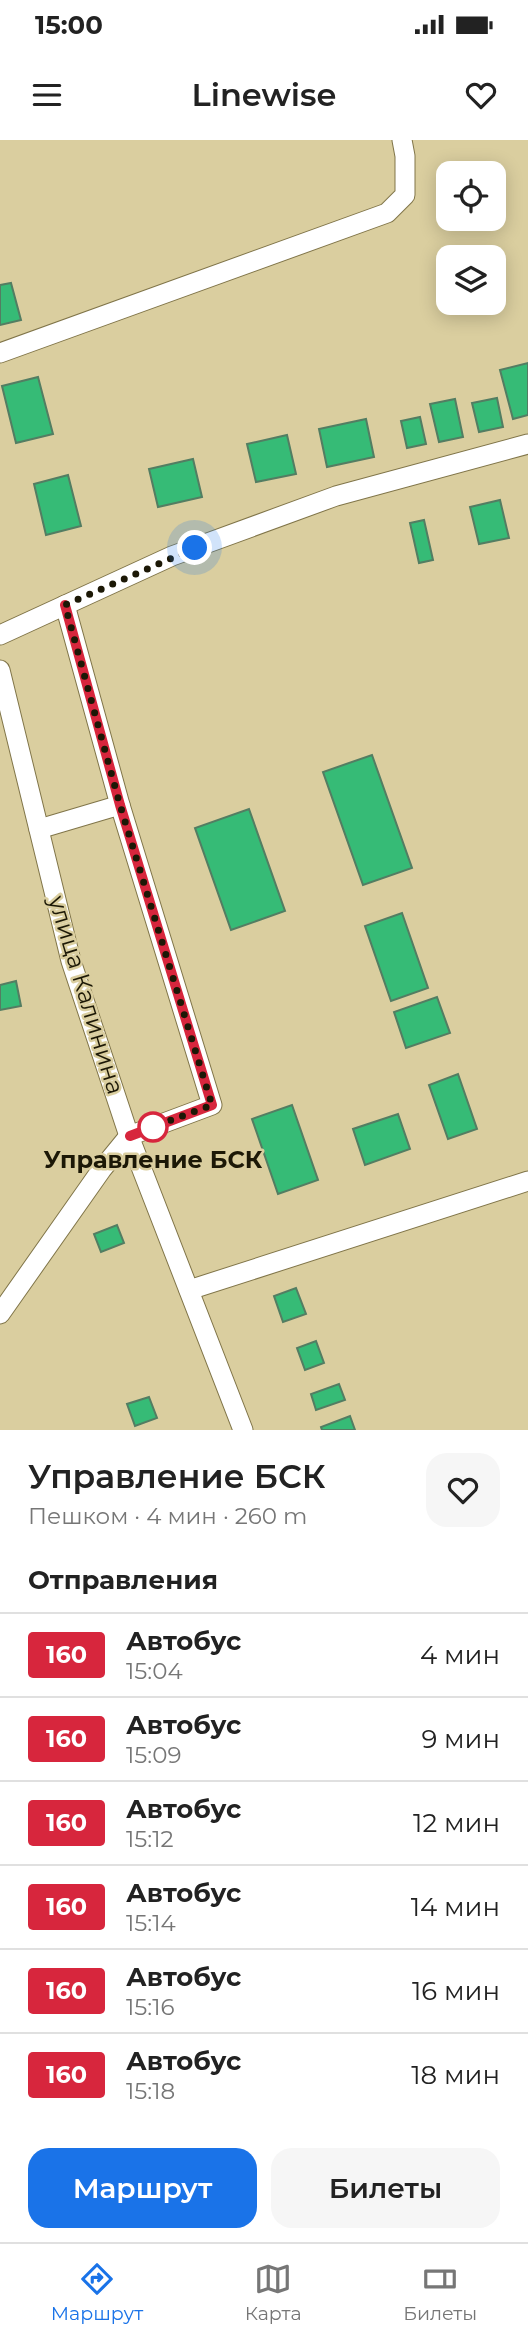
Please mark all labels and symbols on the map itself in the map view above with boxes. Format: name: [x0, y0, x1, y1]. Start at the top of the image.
your location: [177, 530, 212, 565]
street label: улица Калинина: [42, 891, 130, 1098]
marker: Управление БСК: [138, 1112, 168, 1142]
place label: Управление БСК: [44, 1145, 263, 1174]

